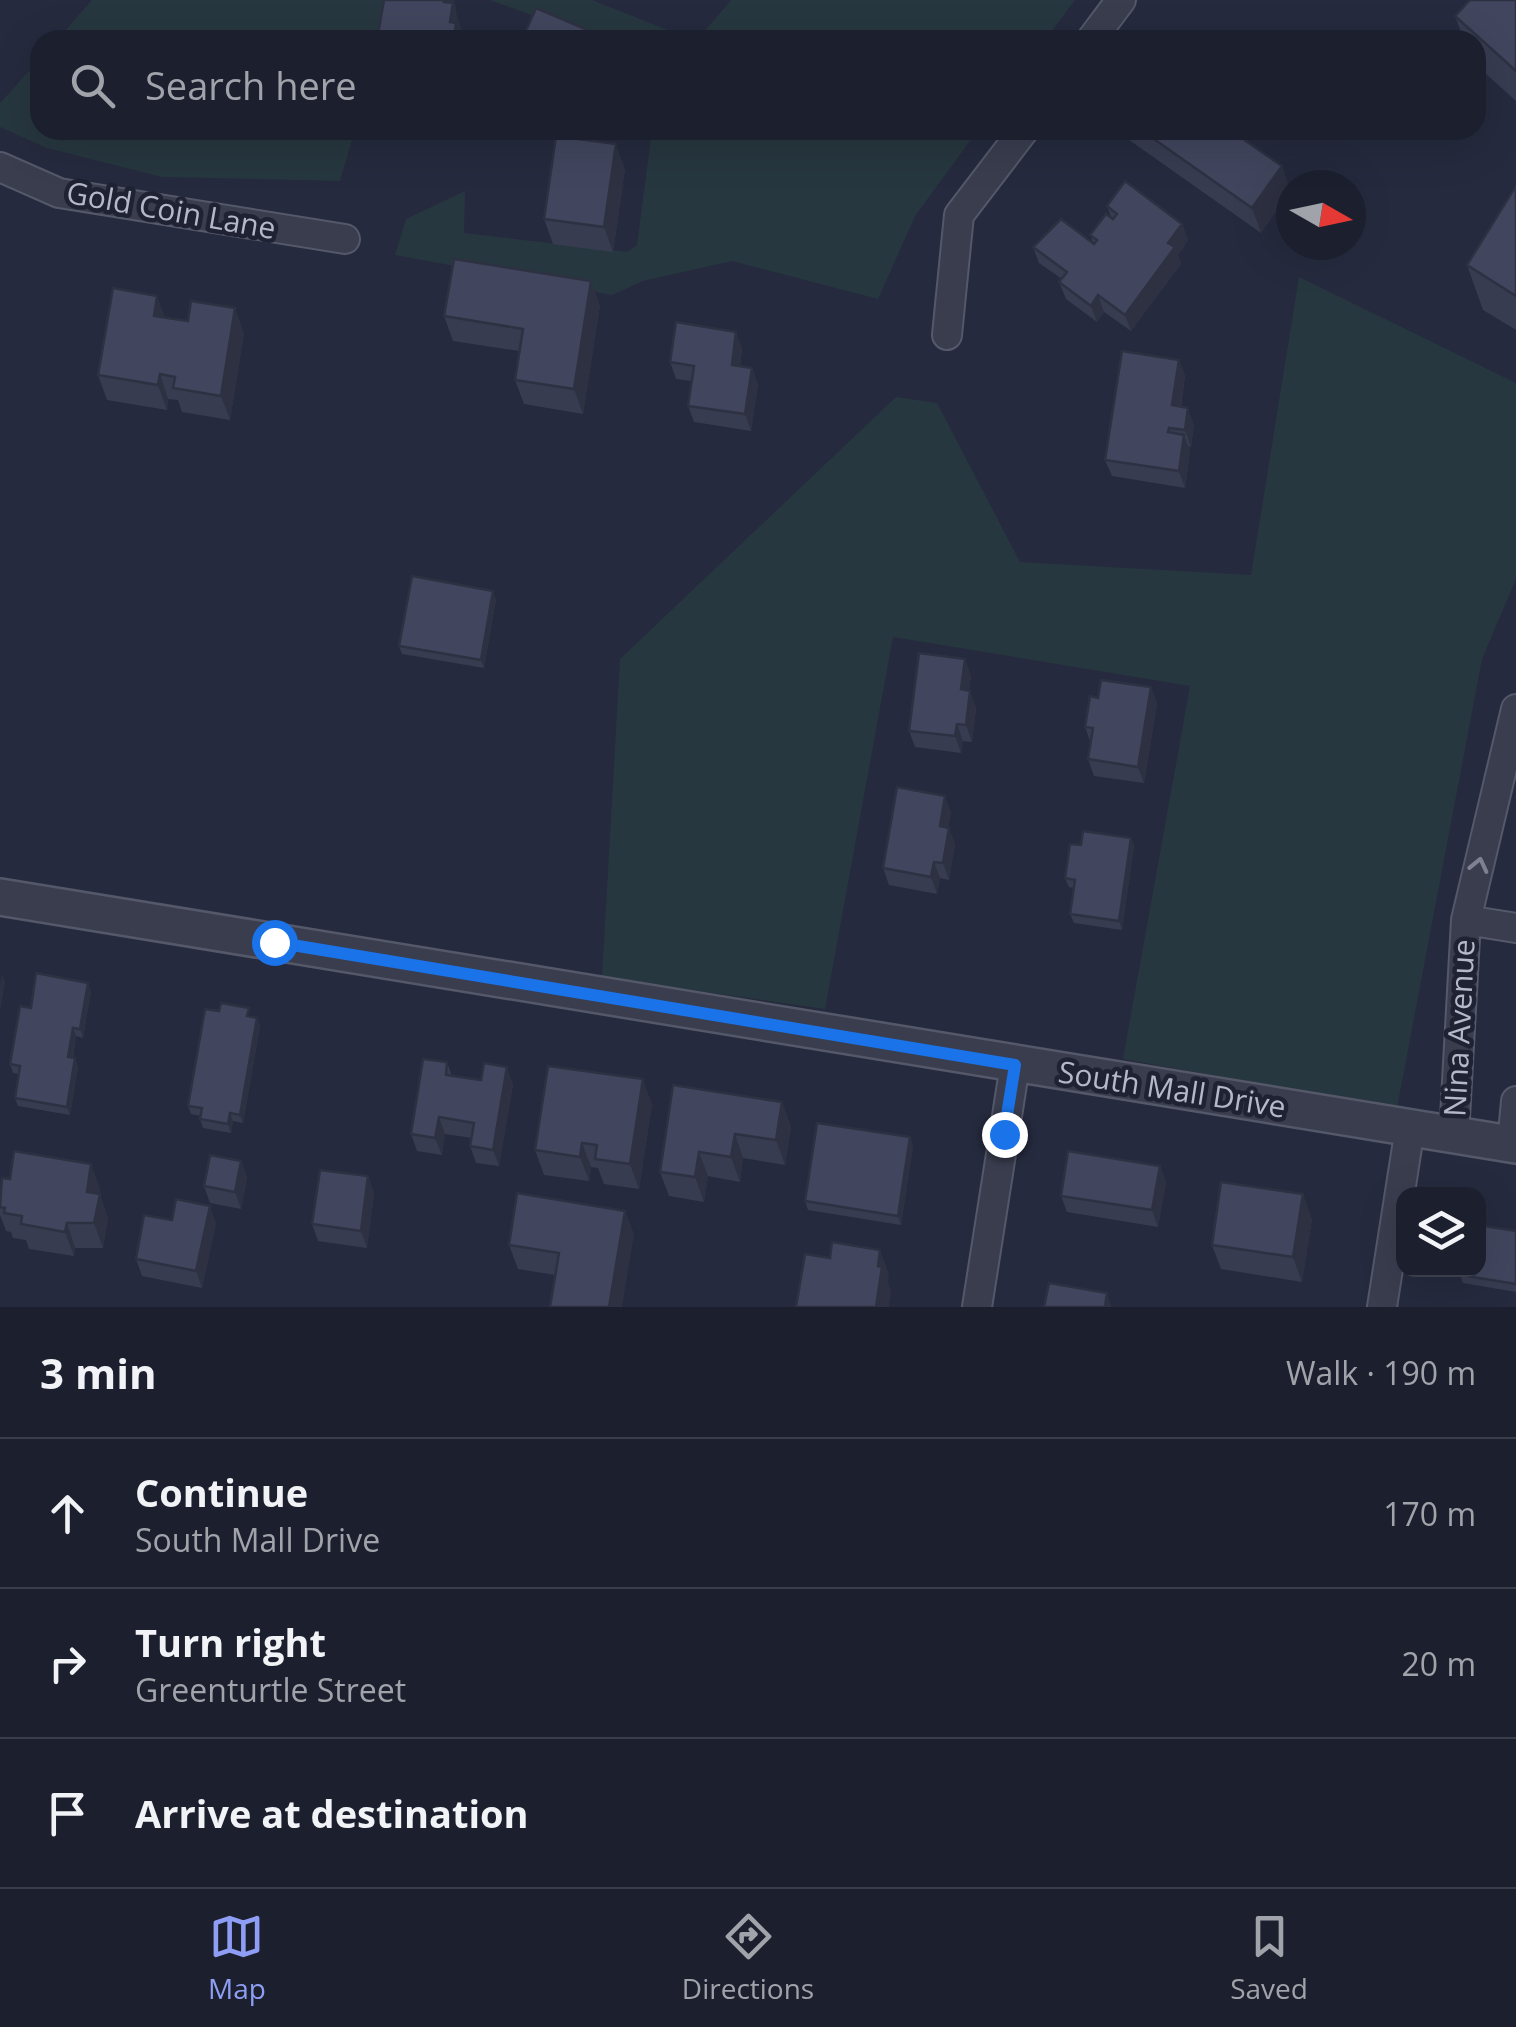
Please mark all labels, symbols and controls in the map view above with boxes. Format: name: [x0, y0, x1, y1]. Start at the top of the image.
search box: [30, 30, 1486, 140]
icon: search: [65, 58, 120, 113]
text: Search here: [145, 59, 357, 111]
north arrow: [1276, 170, 1366, 260]
street label: Gold Coin Lane: [63, 171, 279, 248]
one-way arrow: [1467, 857, 1488, 874]
route start: [252, 920, 298, 966]
street label: Nina Avenue: [1433, 938, 1484, 1118]
street label: South Mall Drive: [1056, 1050, 1289, 1127]
route end: [982, 1112, 1028, 1158]
map controls: [1396, 1187, 1486, 1277]
button: layers: [1396, 1187, 1486, 1277]
text: 3 min: [40, 1344, 157, 1401]
text: Walk · 190 m: [1286, 1351, 1476, 1394]
text: Continue: [135, 1466, 308, 1518]
icon: ahead: [40, 1486, 95, 1541]
text: 170 m: [1383, 1492, 1476, 1535]
text: South Mall Drive: [135, 1518, 380, 1561]
text: Turn right: [135, 1616, 326, 1668]
icon: right: [40, 1636, 95, 1691]
text: 20 m: [1401, 1642, 1476, 1685]
text: Greenturtle Street: [135, 1668, 406, 1711]
icon: arrive: [40, 1786, 95, 1841]
text: Arrive at destination: [135, 1787, 529, 1839]
tab: Map: [208, 1909, 266, 2007]
tab: Directions: [682, 1909, 814, 2007]
tab: Saved: [1230, 1909, 1308, 2007]

